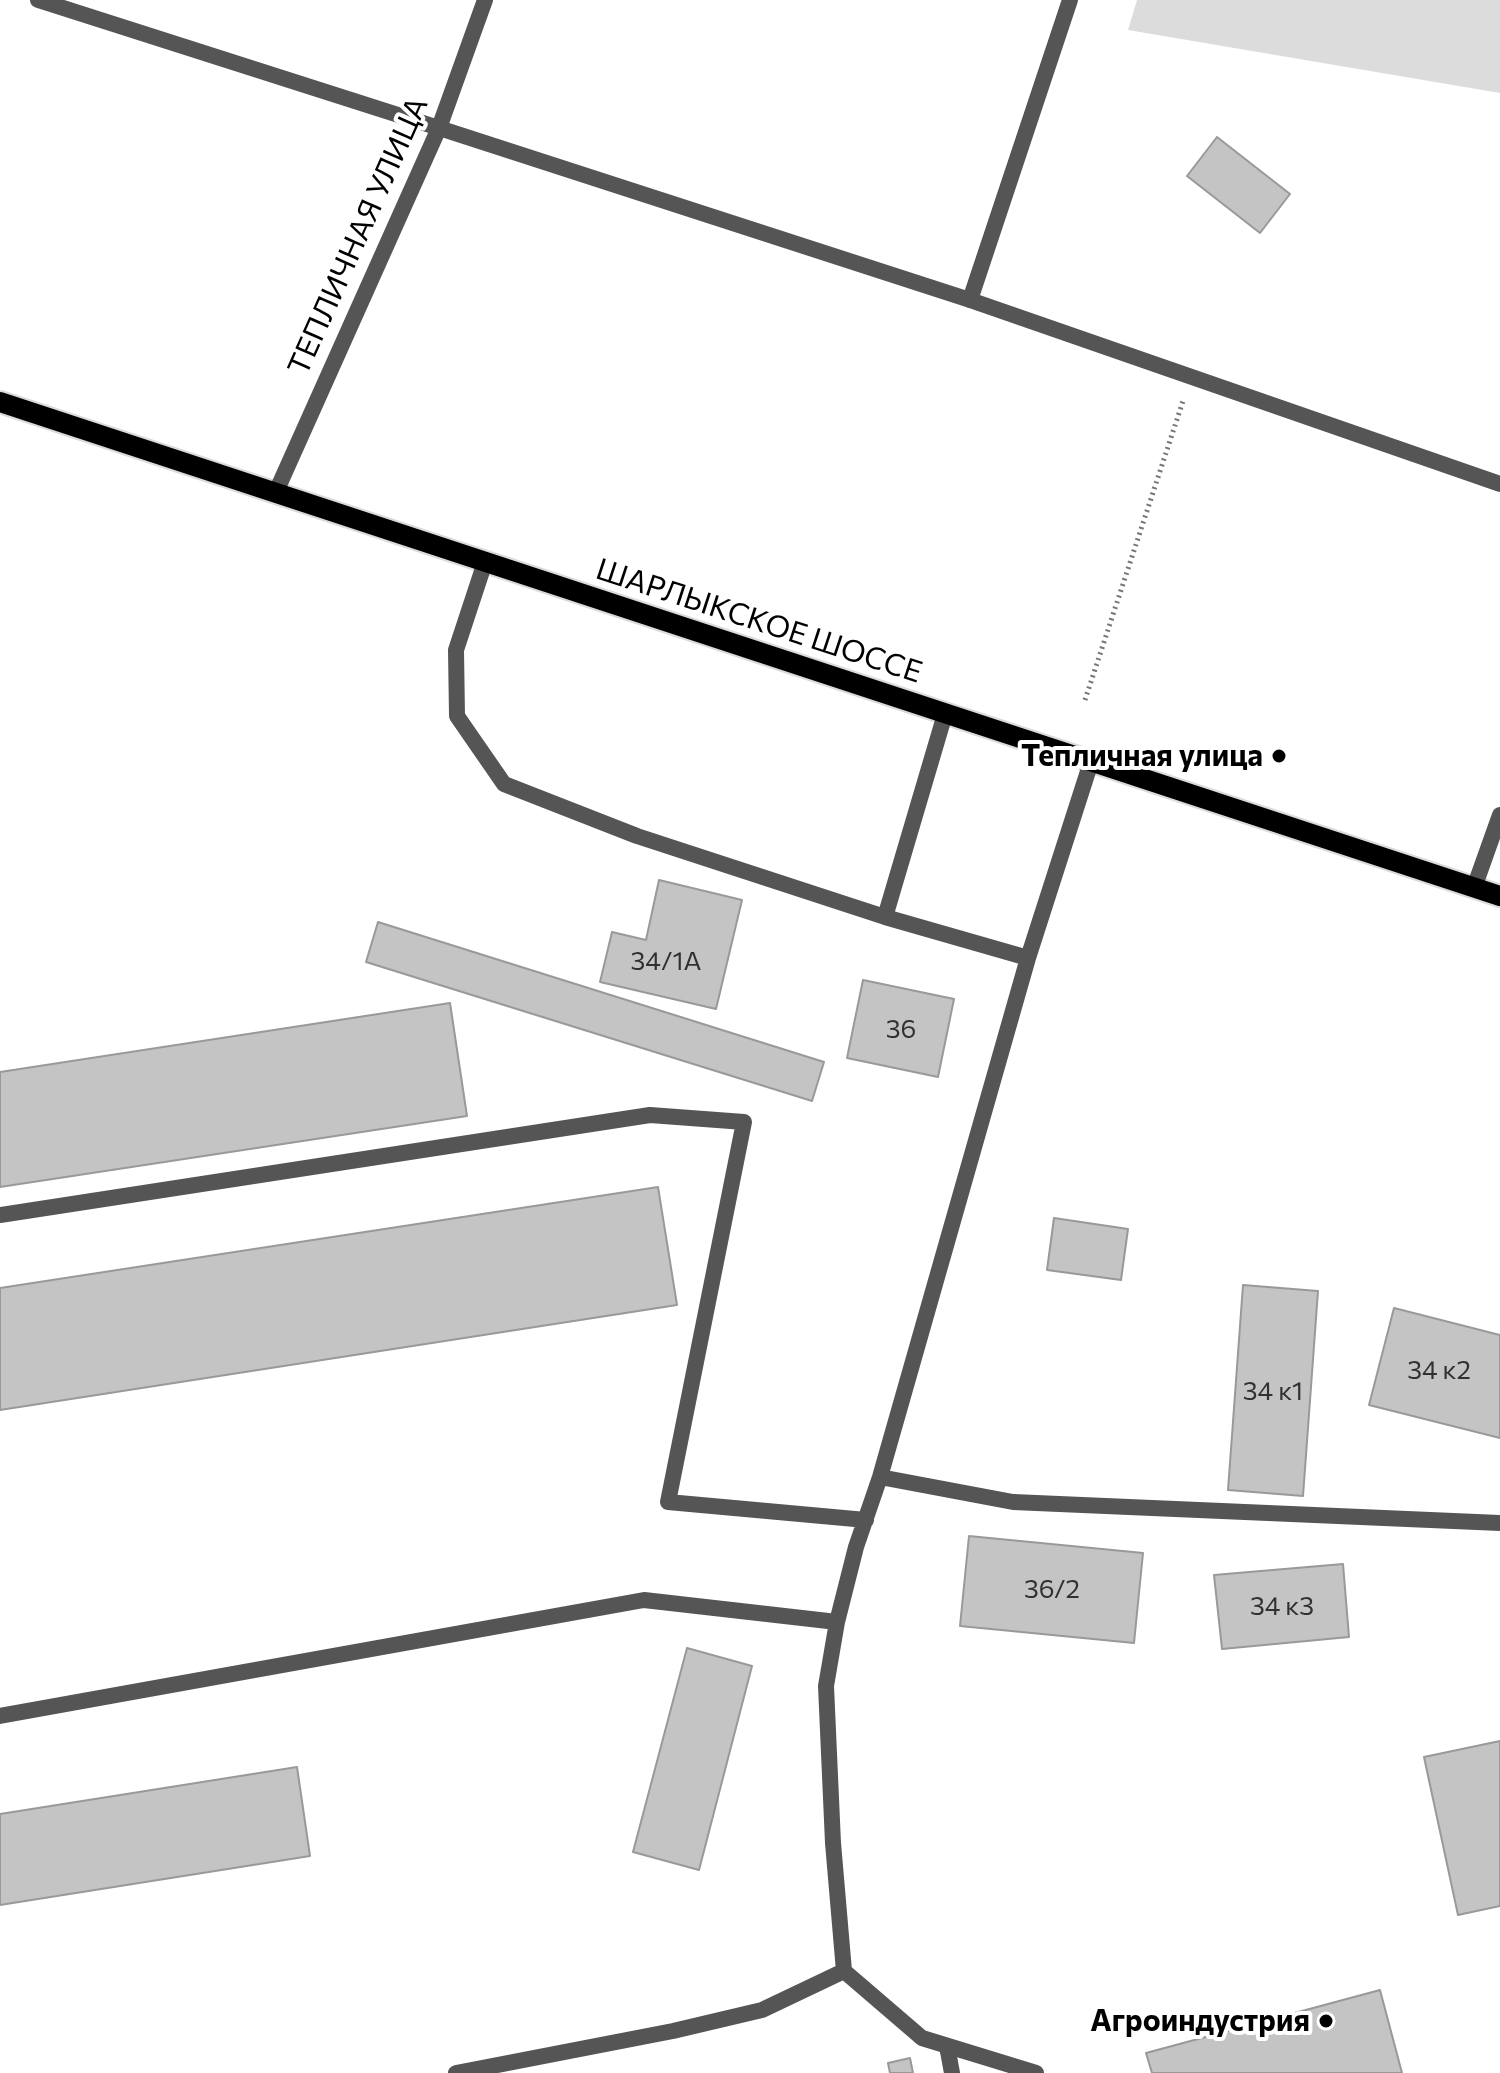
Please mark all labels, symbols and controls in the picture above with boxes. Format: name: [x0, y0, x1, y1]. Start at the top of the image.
street label: ТЕПЛИЧНАЯ УЛИЦА: [281, 92, 435, 380]
street label: ШАРЛЫКСКОЕ ШОССЕ: [592, 551, 926, 691]
place label: Тепличная улица: [1021, 738, 1263, 774]
marker: Тепличная улица: [1270, 747, 1288, 765]
house number: 34/1А: [630, 945, 702, 977]
house number: 36: [886, 1013, 916, 1045]
house number: 34 к2: [1407, 1354, 1471, 1386]
house number: 34 к1: [1243, 1375, 1303, 1407]
house number: 36/2: [1024, 1573, 1080, 1605]
house number: 34 к3: [1250, 1590, 1314, 1622]
place label: Агроиндустрия: [1090, 2003, 1310, 2039]
marker: Агроиндустрия: [1317, 2012, 1335, 2030]

